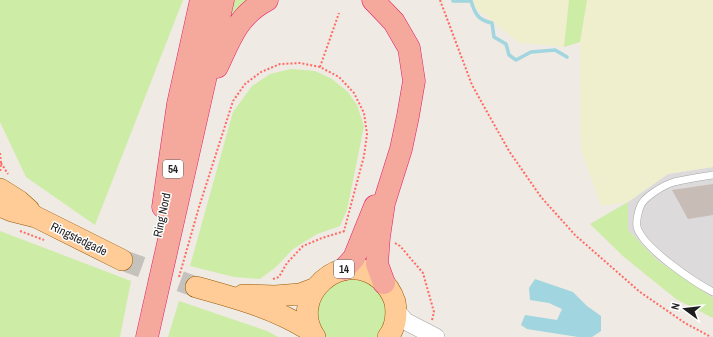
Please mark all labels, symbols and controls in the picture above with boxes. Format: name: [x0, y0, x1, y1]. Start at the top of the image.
road number: 54: [163, 160, 183, 178]
street label: Ring Nord: [150, 191, 174, 239]
street label: Ringstedgade: [48, 218, 110, 260]
road number: 14: [334, 260, 354, 278]
north arrow: [665, 289, 705, 329]
text: N: [668, 301, 683, 311]

